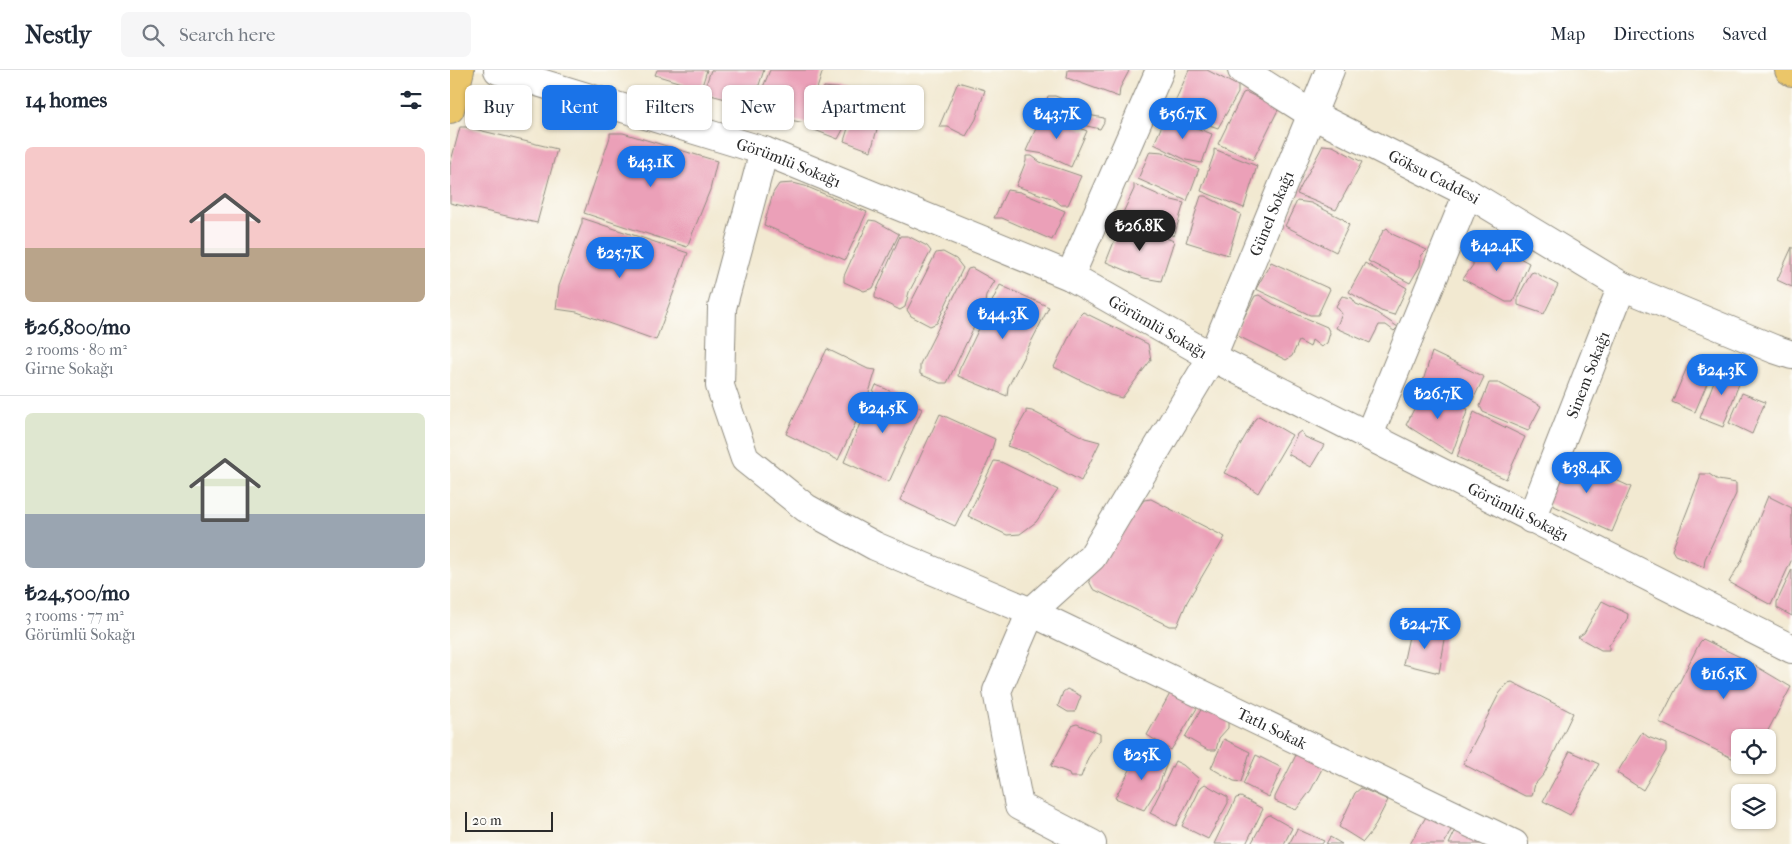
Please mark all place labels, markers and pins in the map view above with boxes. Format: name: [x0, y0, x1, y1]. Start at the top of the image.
pin: ₺43.7K: [1016, 98, 1098, 140]
pin: ₺56.7K: [1142, 98, 1224, 140]
pin: ₺43.1K: [610, 146, 692, 188]
pin: ₺26.8K: [1099, 210, 1181, 252]
pin: ₺42.4K: [1456, 230, 1538, 272]
pin: ₺25.7K: [579, 236, 661, 279]
pin: ₺44.3K: [962, 298, 1044, 340]
pin: ₺24.3K: [1681, 354, 1763, 396]
pin: ₺26.7K: [1397, 378, 1479, 420]
pin: ₺24.5K: [842, 392, 924, 434]
pin: ₺38.4K: [1546, 452, 1628, 494]
pin: ₺24.7K: [1384, 608, 1466, 650]
pin: ₺16.5K: [1683, 658, 1765, 700]
pin: ₺25K: [1112, 738, 1172, 781]

